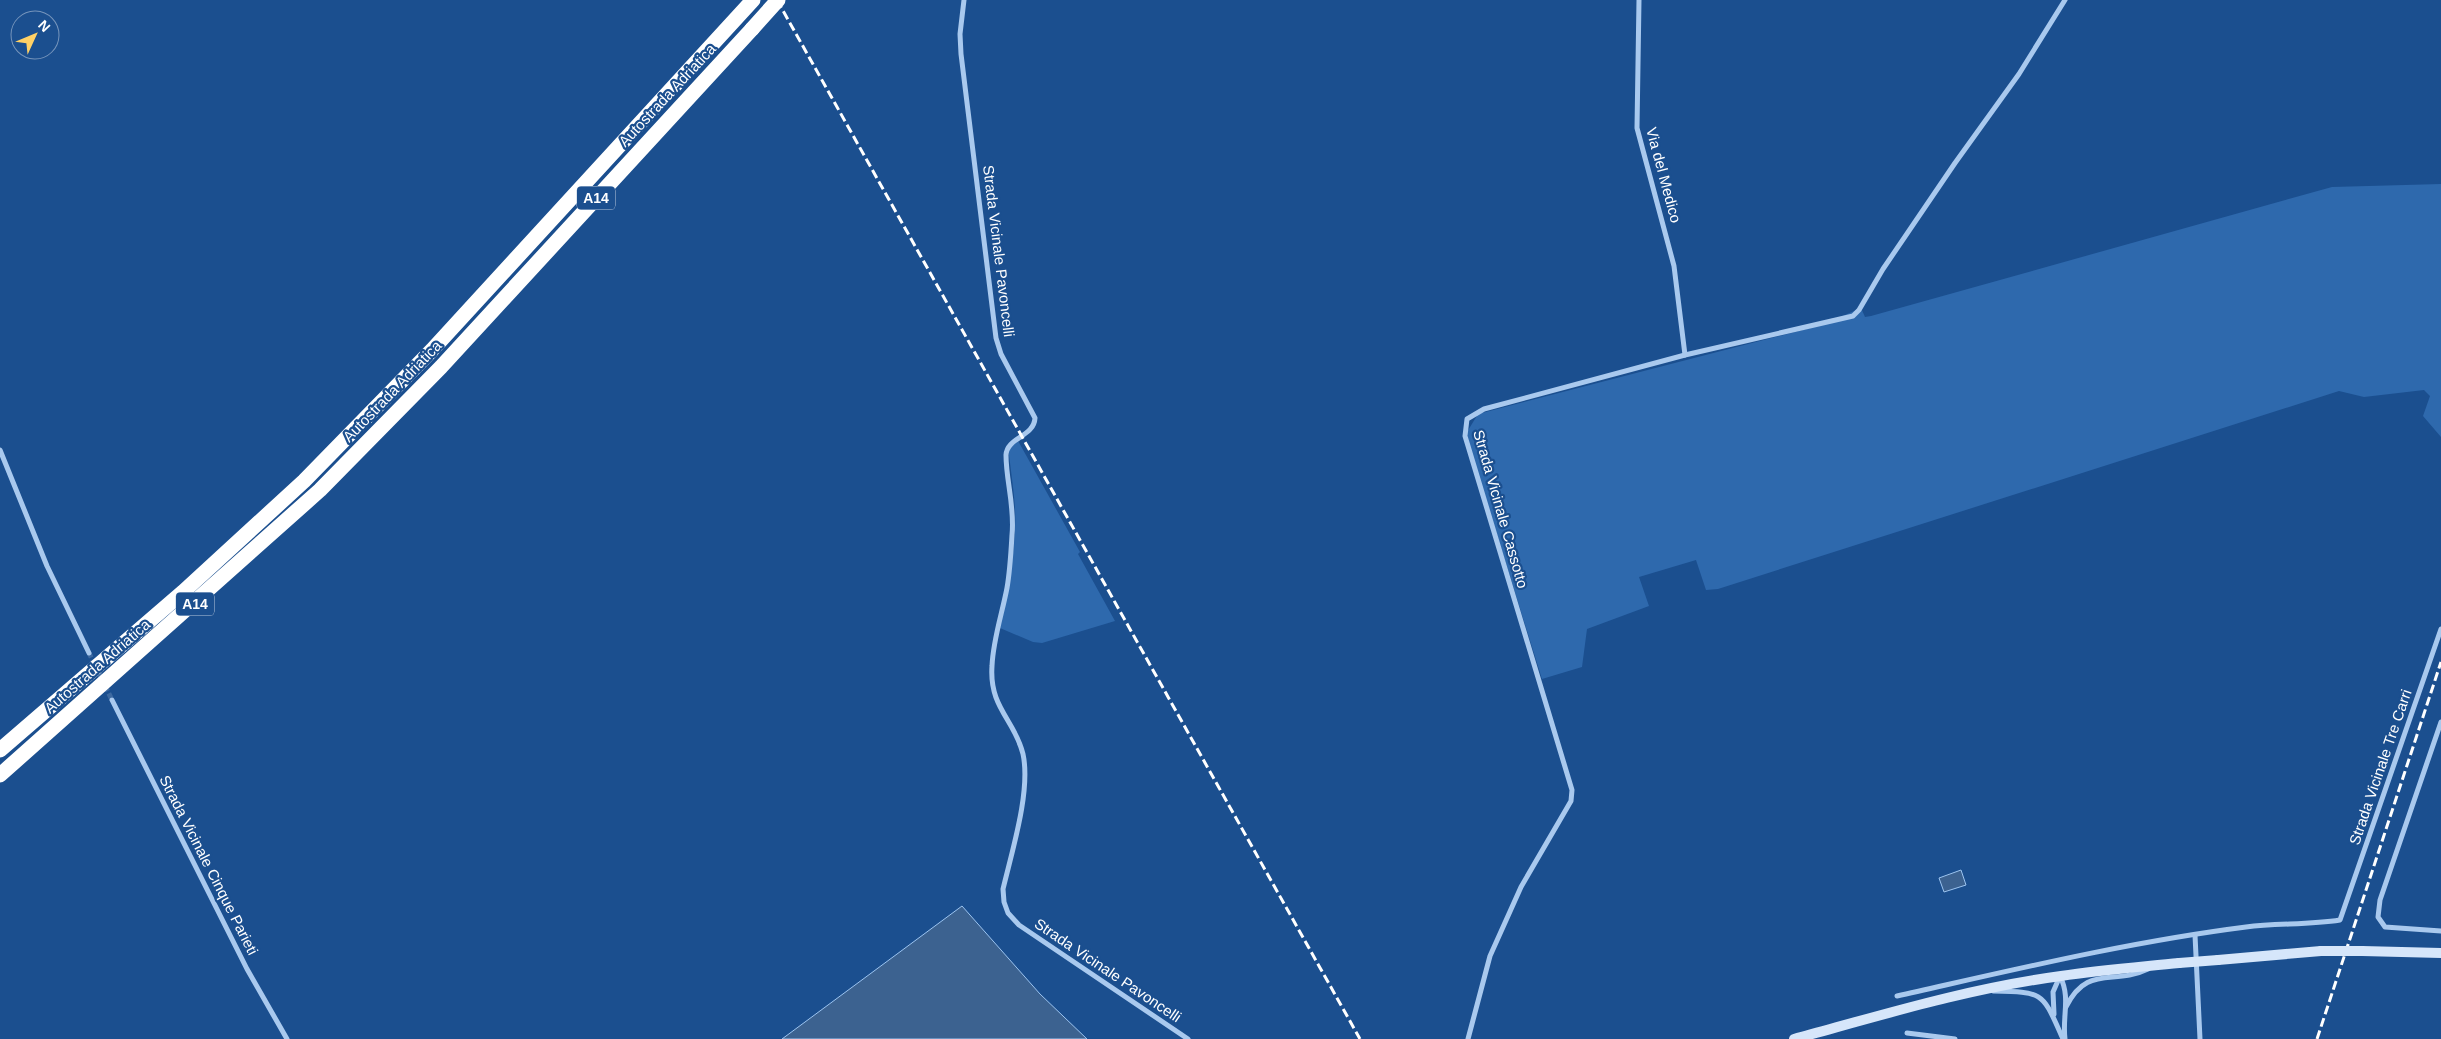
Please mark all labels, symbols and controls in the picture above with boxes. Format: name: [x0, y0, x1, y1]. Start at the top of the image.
north arrow: [10, 10, 60, 60]
text: N: [35, 17, 54, 35]
street label: Autostrada Adriatica: [615, 40, 719, 150]
street label: Via del Medico: [1643, 125, 1685, 225]
street label: Strada Vicinale Pavoncelli: [980, 164, 1018, 338]
road number: A14: [577, 187, 615, 210]
street label: Autostrada Adriatica: [339, 336, 445, 445]
street label: Strada Vicinale Cassotto: [1470, 428, 1532, 590]
road number: A14: [176, 592, 214, 616]
street label: Autostrada Adriatica: [41, 615, 154, 716]
street label: Strada Vicinale Tre Carri: [2345, 687, 2415, 847]
street label: Strada Vicinale Cinque Parieti: [156, 772, 262, 958]
street label: Strada Vicinale Pavoncelli: [1031, 915, 1185, 1025]

